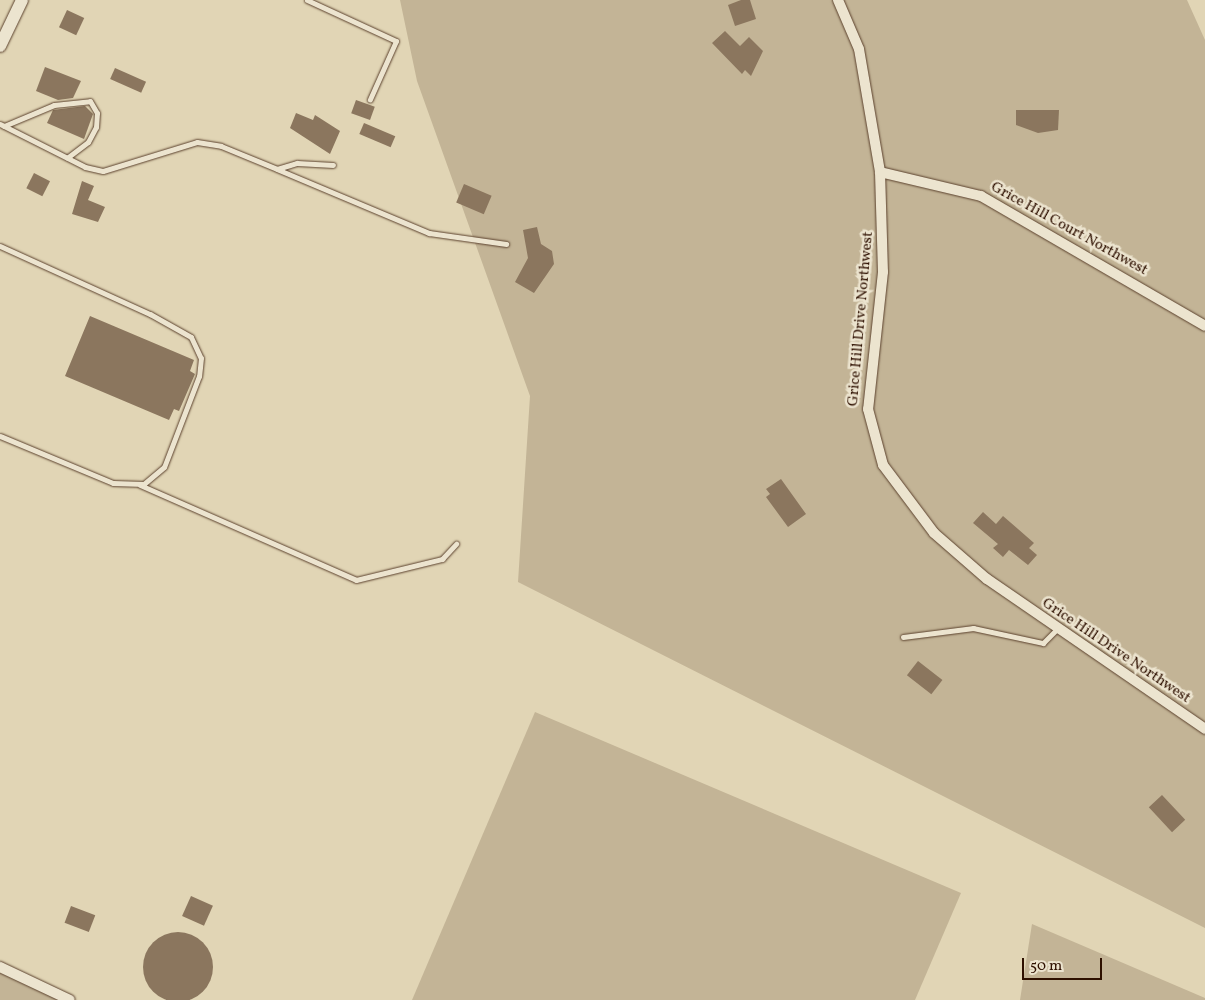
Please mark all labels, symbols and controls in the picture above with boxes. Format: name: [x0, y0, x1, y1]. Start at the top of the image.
street label: Grice Hill Court Northwest: [987, 178, 1151, 280]
street label: Grice Hill Drive Northwest: [844, 231, 878, 407]
street label: Grice Hill Drive Northwest: [1038, 595, 1194, 707]
scale bar: [1025, 948, 1105, 980]
text: 50 m: [1030, 956, 1062, 977]

